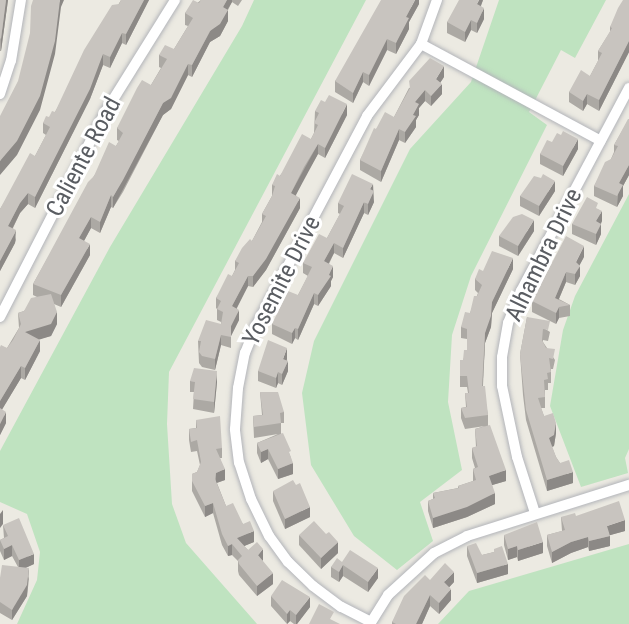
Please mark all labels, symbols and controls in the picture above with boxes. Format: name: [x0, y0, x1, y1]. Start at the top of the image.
street label: Caliente Road: [41, 92, 127, 222]
street label: Alhambra Drive: [499, 184, 589, 326]
street label: Yosemite Drive: [237, 211, 327, 351]

